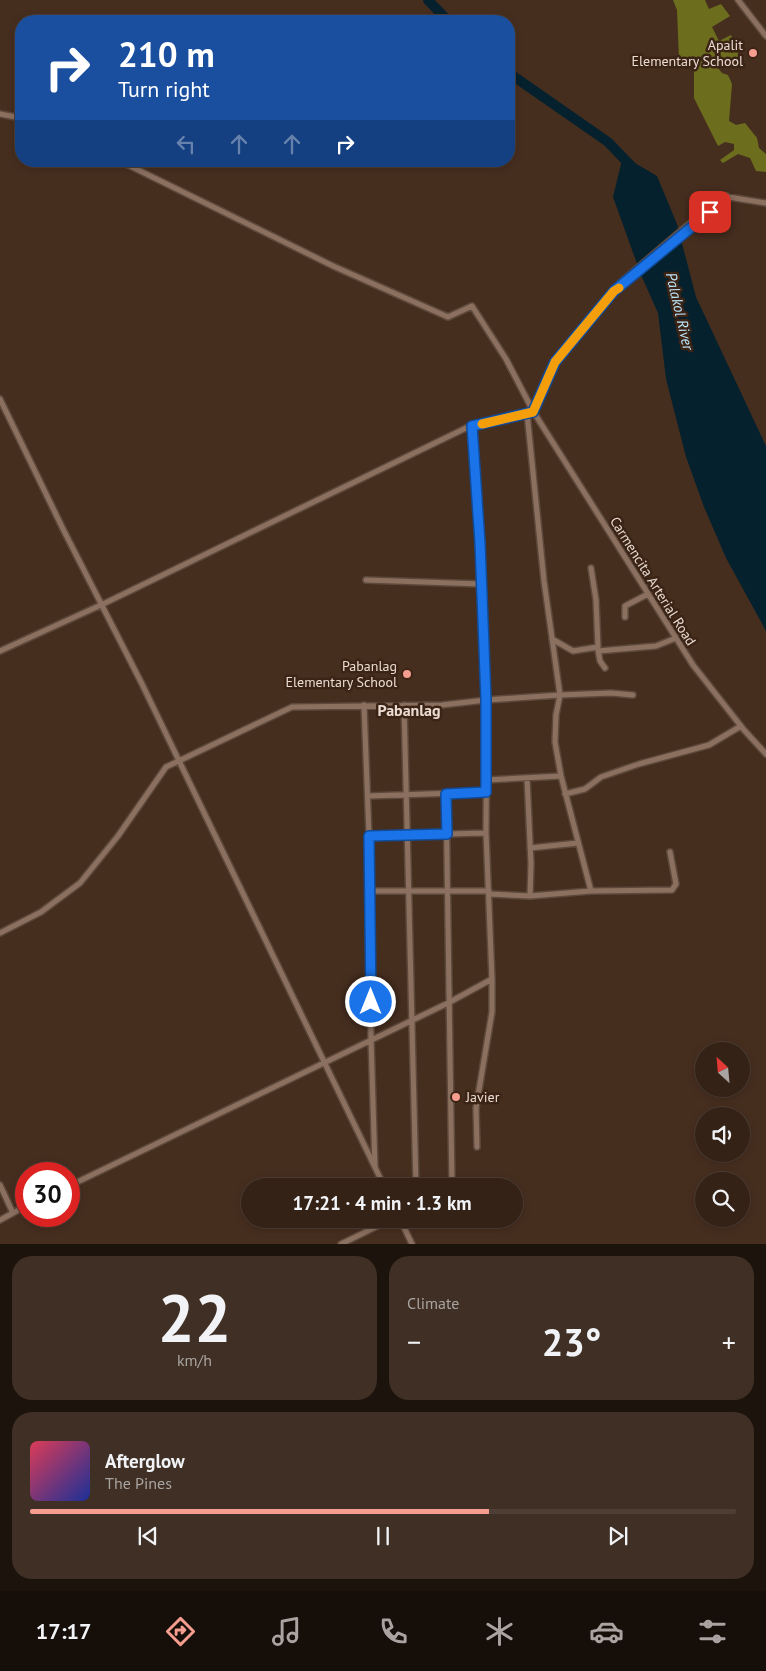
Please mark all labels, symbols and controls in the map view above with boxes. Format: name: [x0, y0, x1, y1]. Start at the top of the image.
text: 210 m: [118, 31, 215, 77]
icon: right: [35, 35, 100, 100]
place label: Apalit Elementary School: [631, 36, 743, 70]
marker: Apalit Elementary School: [747, 47, 759, 59]
text: Turn right: [118, 75, 210, 103]
icon: left: [172, 130, 200, 158]
icon: ahead: [225, 130, 253, 158]
icon: ahead: [278, 130, 306, 158]
icon: right: [331, 130, 359, 158]
pin: [689, 191, 731, 233]
icon: arrive: [696, 198, 724, 226]
water label: Palakol River: [662, 270, 698, 353]
street label: Carmencita Arterial Road: [606, 513, 700, 649]
place label: Pabanlag Elementary School: [285, 657, 397, 691]
marker: Pabanlag Elementary School: [401, 668, 413, 680]
district label: Pabanlag: [377, 700, 441, 720]
position arrow: [344, 975, 396, 1027]
north arrow: [695, 1042, 750, 1098]
map controls: [695, 1042, 750, 1227]
place label: Javier: [465, 1088, 500, 1106]
marker: Javier: [450, 1091, 462, 1103]
button: sound: [695, 1107, 750, 1162]
speed limit sign: 30: [15, 1162, 80, 1227]
button: search: [695, 1172, 750, 1227]
text: 17:21 · 4 min · 1.3 km: [292, 1191, 472, 1215]
text: 22: [158, 1275, 231, 1359]
text: Climate: [407, 1293, 459, 1313]
text: 23°: [542, 1317, 601, 1366]
text: −: [407, 1323, 421, 1360]
text: +: [722, 1323, 736, 1360]
text: km/h: [177, 1350, 212, 1370]
text: Afterglow: [105, 1449, 185, 1473]
text: The Pines: [105, 1473, 172, 1493]
icon: previous: [134, 1522, 162, 1550]
icon: pause: [369, 1522, 397, 1550]
icon: next: [604, 1522, 632, 1550]
icon: directions: [163, 1614, 198, 1649]
icon: music: [269, 1614, 304, 1649]
icon: phone: [376, 1614, 411, 1649]
icon: climate: [482, 1614, 517, 1649]
icon: car: [589, 1614, 624, 1649]
icon: filters: [695, 1614, 730, 1649]
text: 17:17: [36, 1617, 92, 1645]

